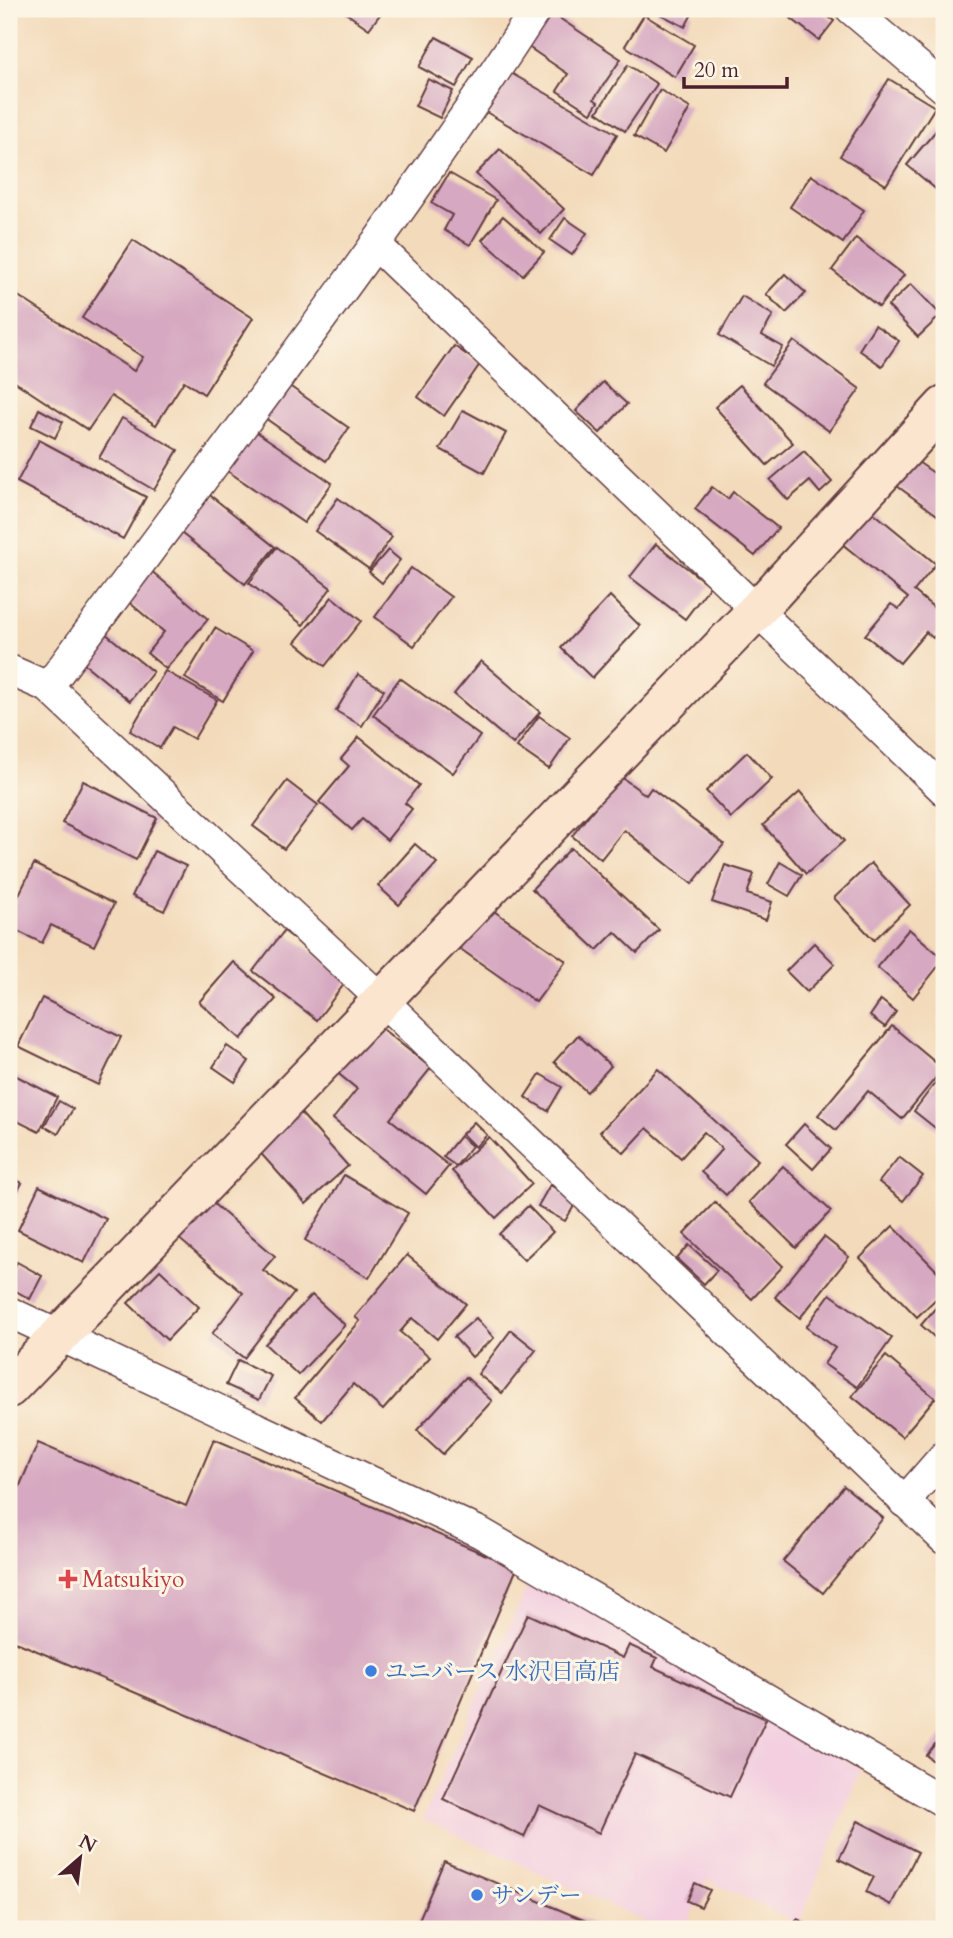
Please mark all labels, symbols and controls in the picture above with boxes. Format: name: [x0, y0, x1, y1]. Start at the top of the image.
scale bar: [684, 46, 787, 90]
text: 20 m: [694, 56, 739, 85]
place label: Matsukiyo: [82, 1564, 185, 1595]
marker: Matsukiyo: [60, 1571, 76, 1587]
place label: ユニバース 水沢日高店: [385, 1656, 620, 1687]
marker: ユニバース 水沢日高店: [363, 1663, 379, 1679]
north arrow: [46, 1822, 116, 1892]
text: N: [74, 1829, 101, 1859]
place label: サンデー: [491, 1880, 582, 1911]
marker: サンデー: [469, 1887, 485, 1903]

